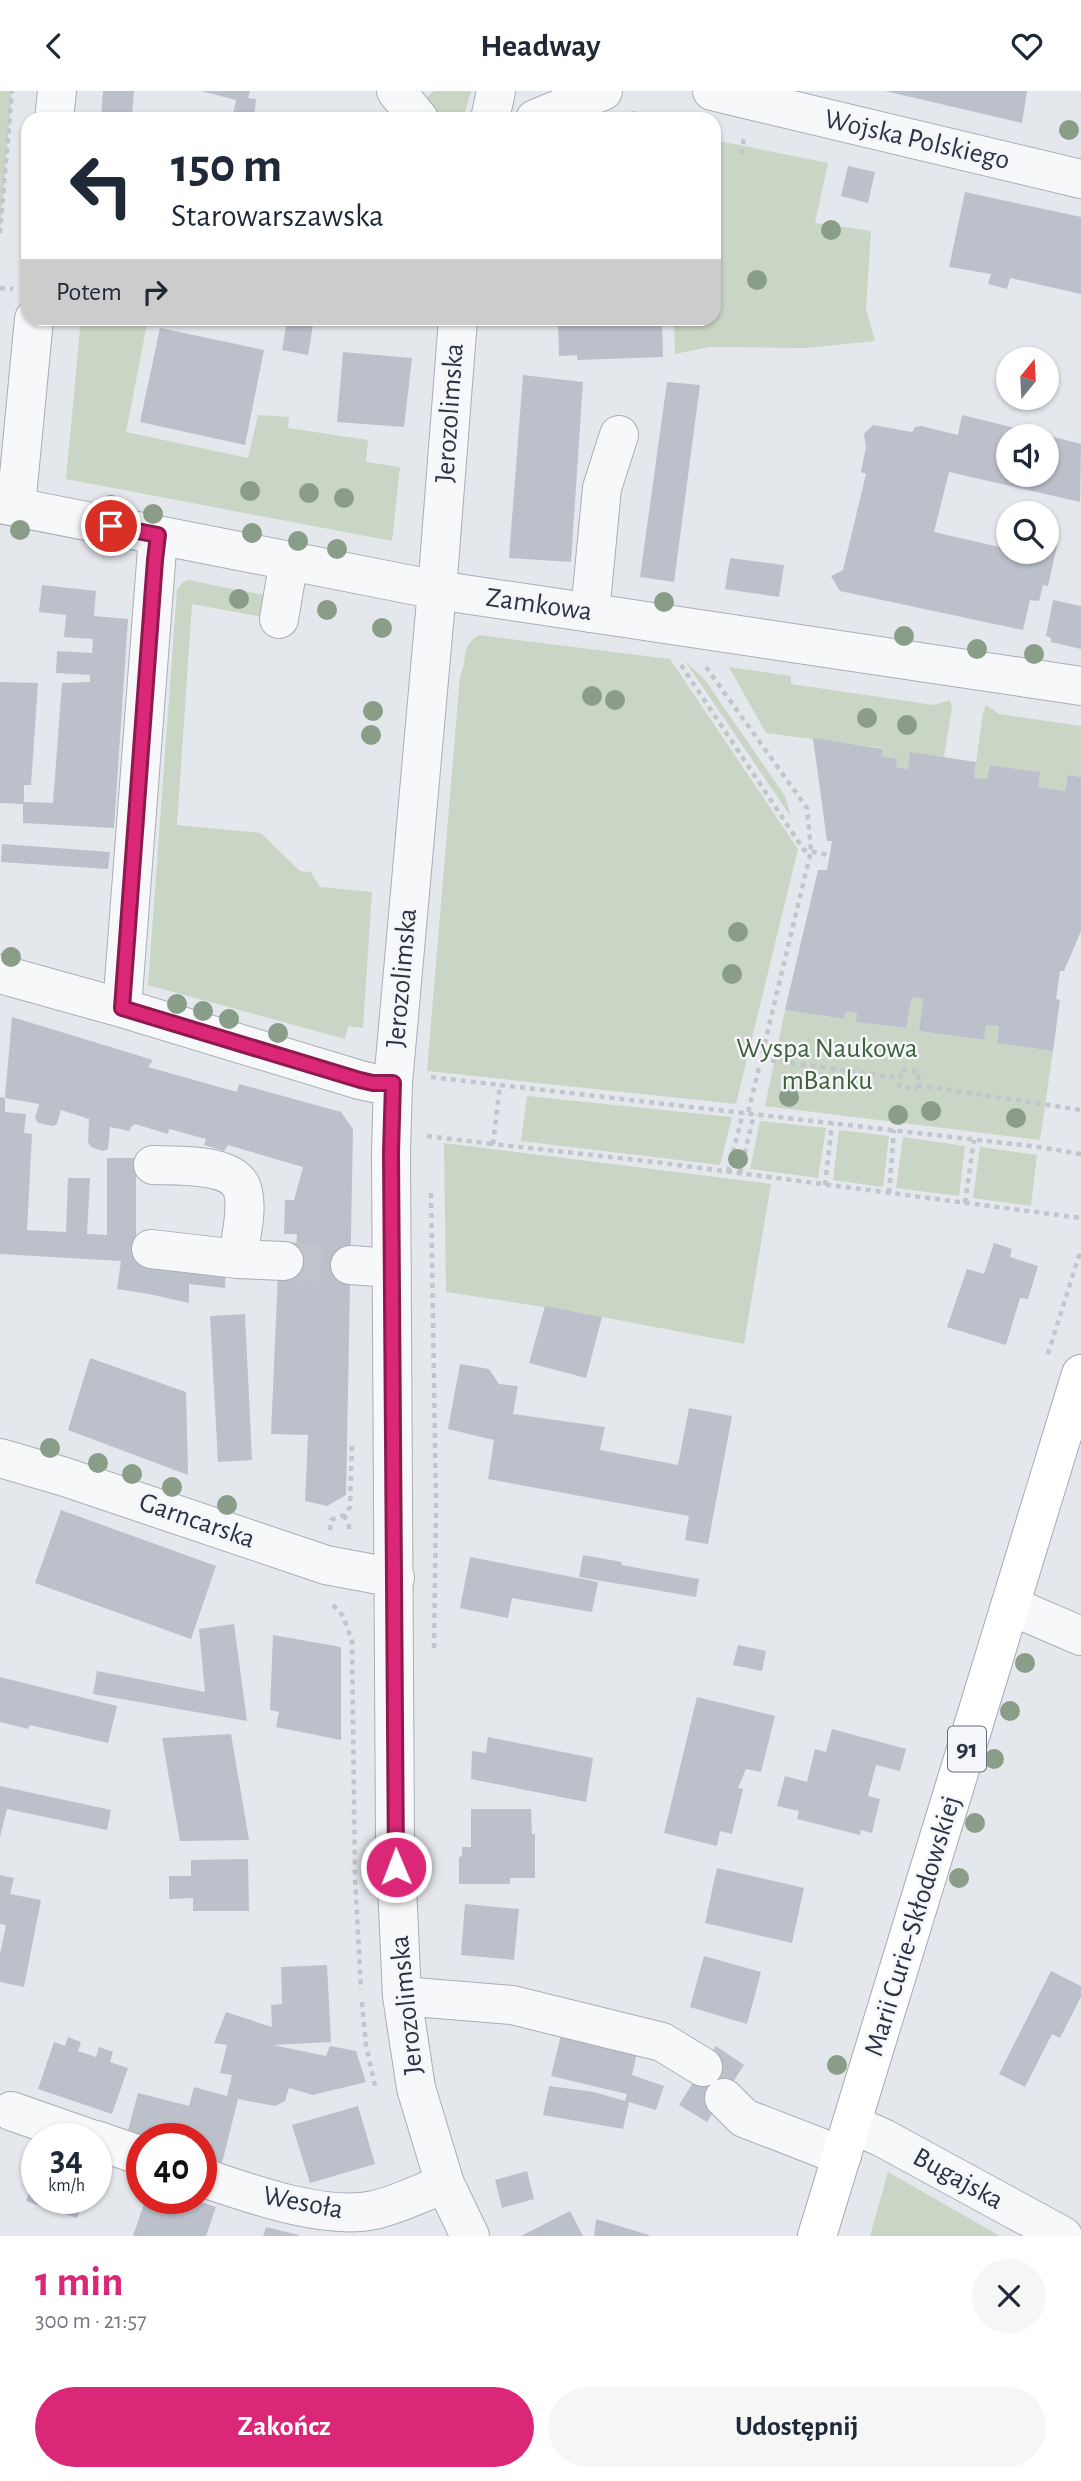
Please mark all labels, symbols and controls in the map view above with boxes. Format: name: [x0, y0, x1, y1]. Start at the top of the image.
icon: back: [35, 27, 73, 65]
icon: heart: [1008, 27, 1046, 65]
text: Headway: [480, 30, 601, 62]
street label: Wojska Polskiego: [822, 105, 1012, 175]
icon: left: [56, 140, 147, 231]
text: 150 m: [171, 142, 282, 191]
text: Starowarszawska: [171, 200, 384, 232]
icon: right: [136, 273, 174, 311]
text: Potem: [56, 279, 122, 305]
street label: Jerozolimska: [431, 342, 469, 484]
north arrow: [996, 347, 1059, 409]
map controls: [996, 347, 1059, 564]
button: sound: [996, 424, 1059, 487]
pin: [81, 496, 141, 556]
button: search: [996, 501, 1059, 564]
icon: arrive: [92, 507, 130, 545]
street label: Zamkowa: [484, 584, 594, 626]
street label: Jerozolimska: [382, 907, 422, 1049]
park label: Wyspa Naukowa mBanku: [736, 1035, 918, 1095]
street label: Garncarska: [136, 1488, 259, 1554]
road number: 91: [948, 1727, 986, 1771]
street label: Marii Curie-Skłodowskiej: [860, 1792, 966, 2060]
position arrow: [359, 1830, 433, 1904]
street label: Jerozolimska: [386, 1934, 428, 2076]
speed limit sign: 40: [126, 2123, 217, 2214]
text: 34: [50, 2142, 83, 2177]
street label: Bugajska: [908, 2143, 1008, 2215]
text: km/h: [48, 2177, 85, 2195]
street label: Wesoła: [261, 2182, 345, 2224]
button: close: [972, 2259, 1046, 2333]
text: 1 min: [35, 2261, 124, 2303]
text: 300 m · 21:57: [35, 2310, 147, 2333]
button: Zakończ: [35, 2387, 534, 2467]
button: Udostępnij: [548, 2387, 1046, 2467]

